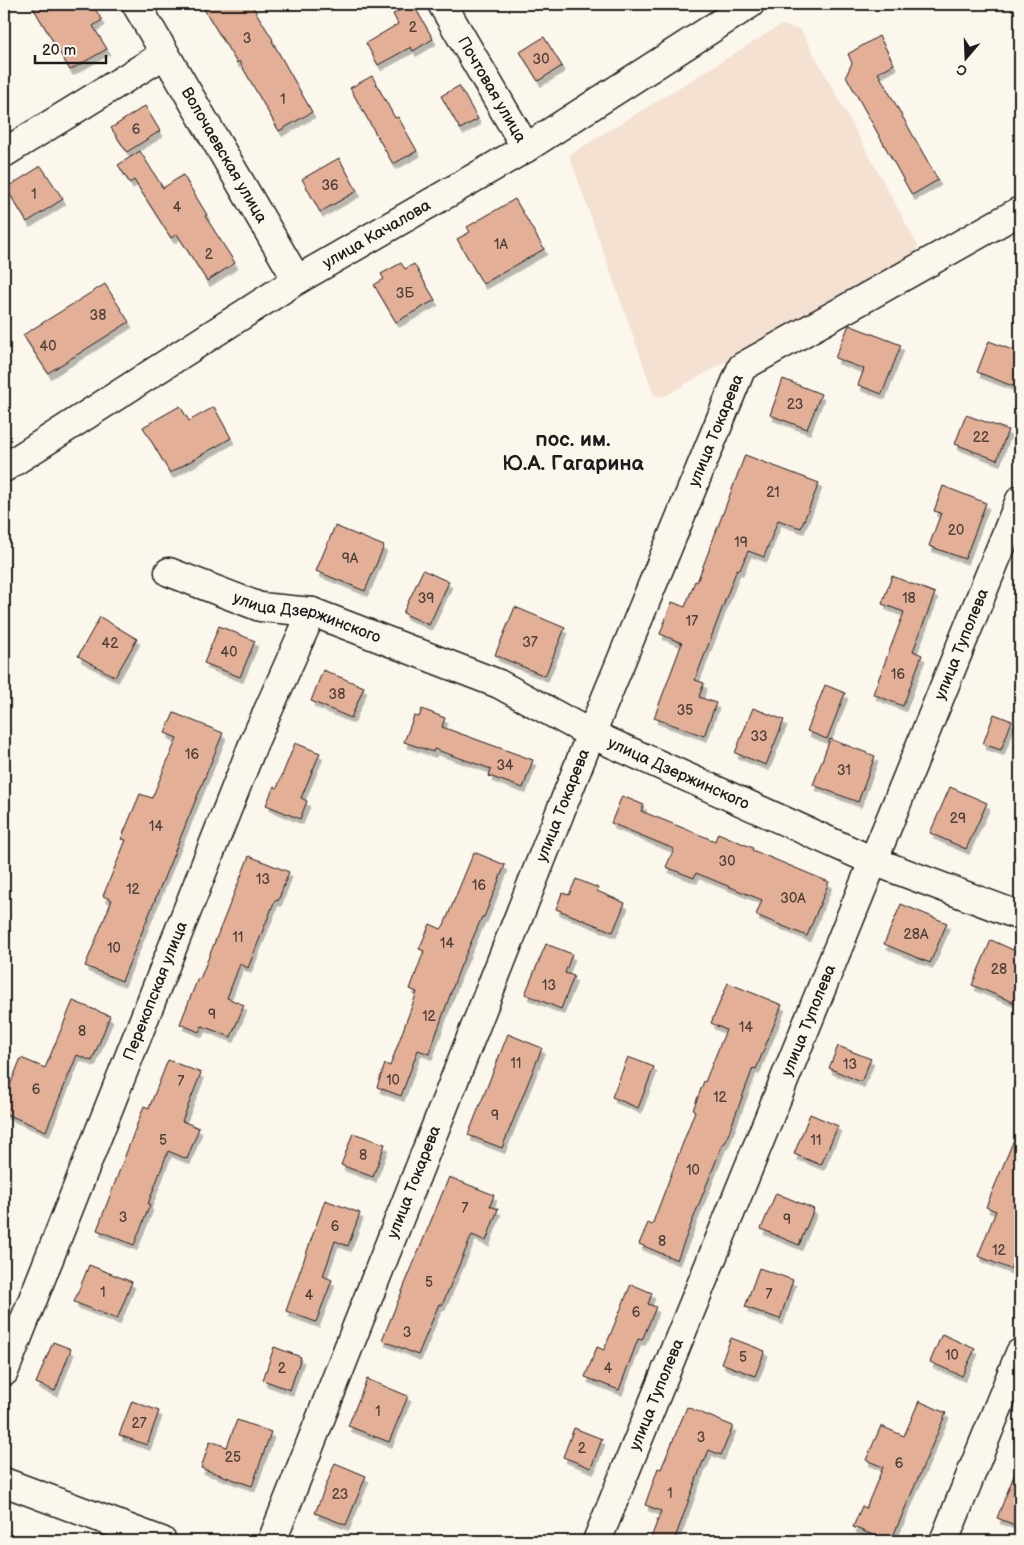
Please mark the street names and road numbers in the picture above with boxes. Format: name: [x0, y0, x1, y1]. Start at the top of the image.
street label: Почтовая улица: [454, 33, 530, 146]
street label: Волочаевская улица: [177, 84, 271, 227]
street label: улица Качалова: [319, 195, 434, 273]
street label: улица Токарева: [684, 371, 748, 489]
street label: улица Туполева: [930, 585, 993, 703]
street label: улица Дзержинского: [230, 588, 383, 647]
street label: улица Дзержинского: [605, 733, 752, 814]
street label: улица Токарева: [532, 746, 594, 865]
street label: Перекопская улица: [119, 918, 192, 1063]
street label: улица Туполева: [777, 961, 840, 1079]
street label: улица Токарева: [383, 1122, 445, 1241]
street label: улица Туполева: [625, 1336, 688, 1453]

